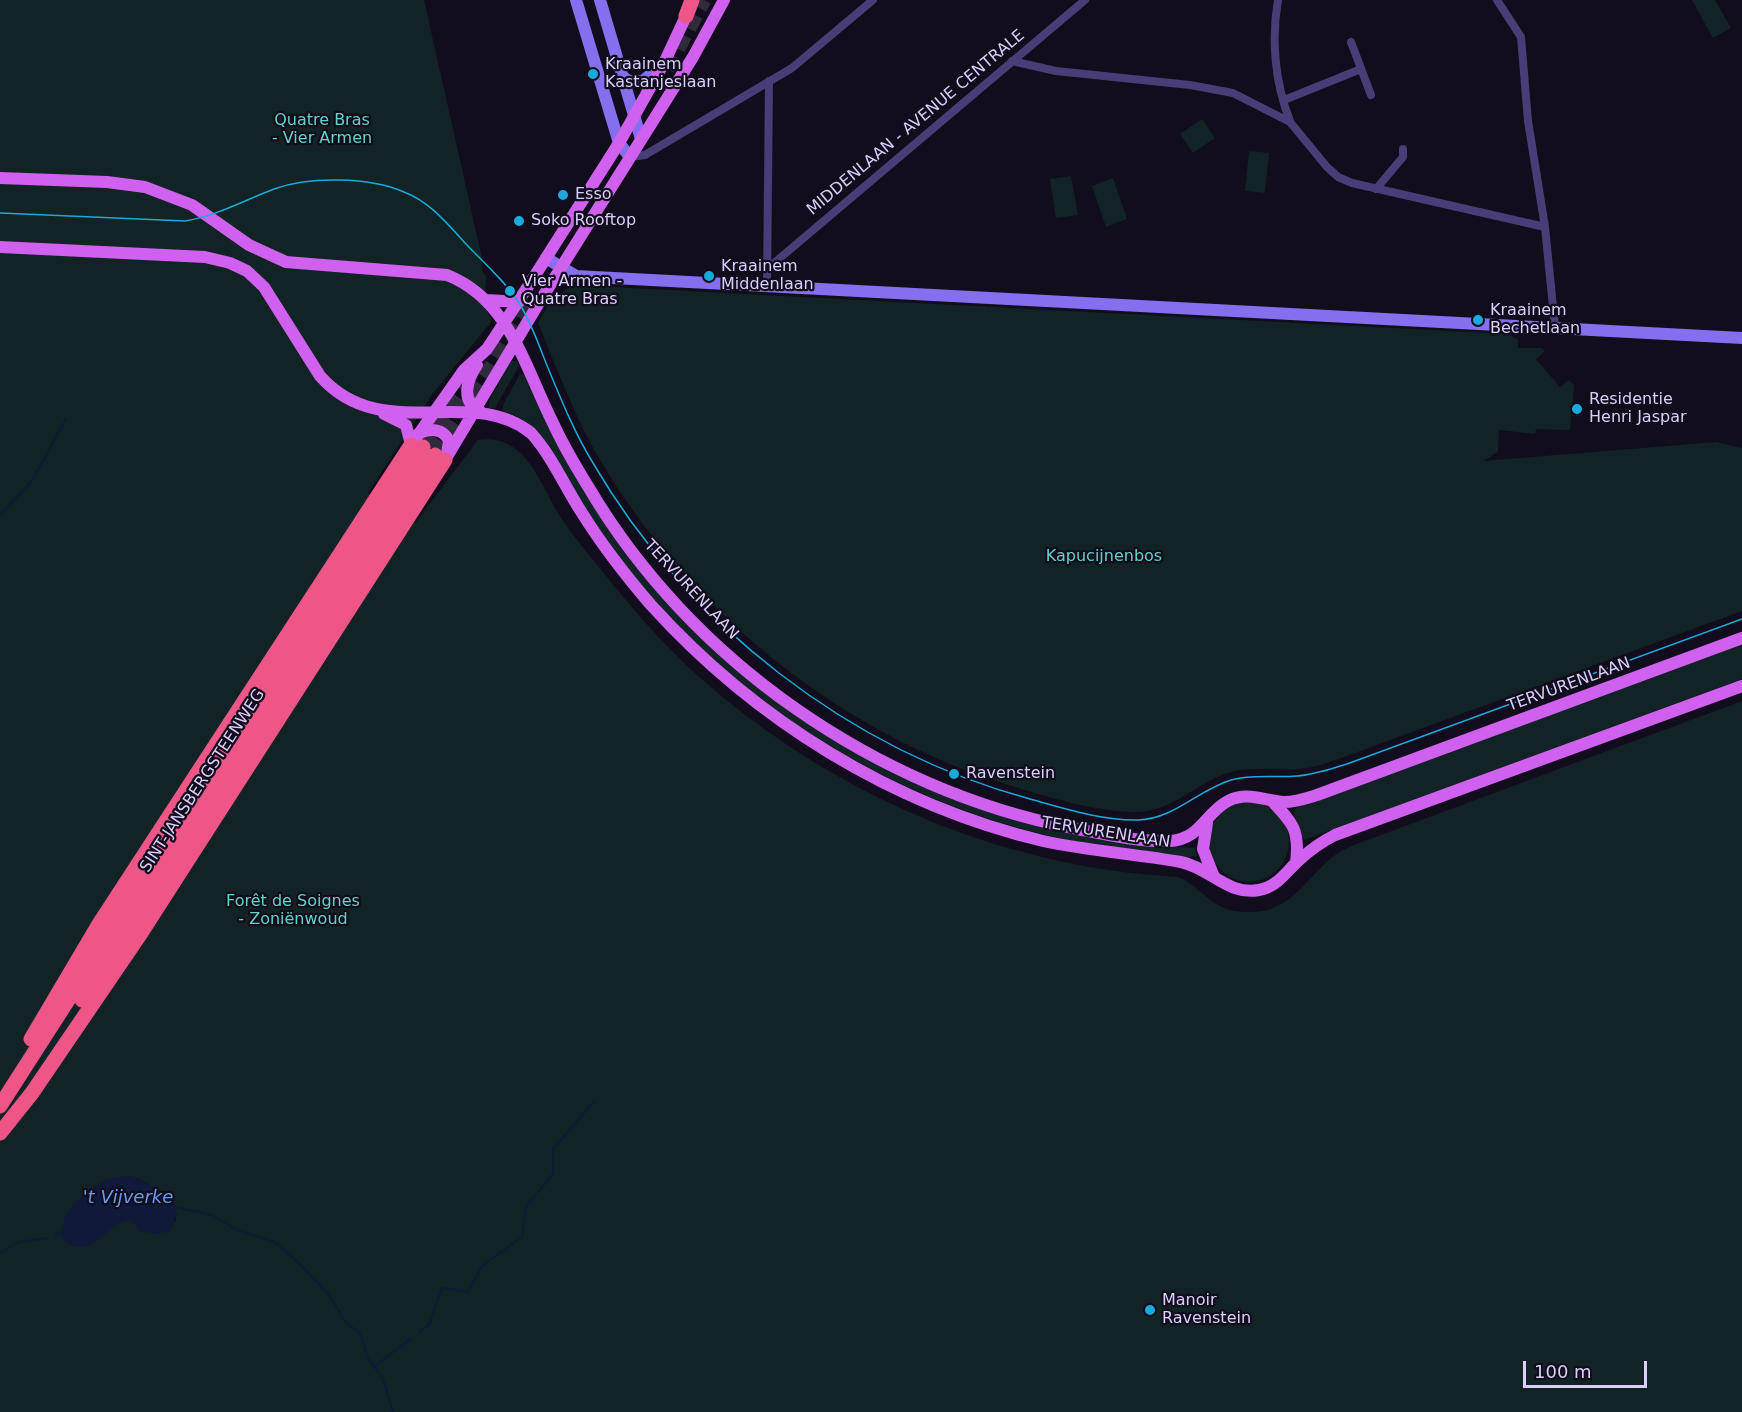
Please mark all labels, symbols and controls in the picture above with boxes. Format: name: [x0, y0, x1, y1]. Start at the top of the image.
street label: MIDDENLAAN - AVENUE CENTRALE: [803, 26, 1029, 220]
place label: Kraainem Kastanjeslaan: [605, 55, 716, 93]
marker: Kraainem Kastanjeslaan: [586, 67, 600, 81]
park label: Quatre Bras - Vier Armen: [272, 111, 372, 149]
place label: Esso: [575, 185, 612, 205]
marker: Esso: [556, 188, 570, 202]
place label: Soko Rooftop: [531, 211, 636, 231]
marker: Soko Rooftop: [512, 214, 526, 228]
place label: Kraainem Middenlaan: [721, 257, 814, 295]
marker: Kraainem Middenlaan: [702, 269, 716, 283]
place label: Vier Armen - Quatre Bras: [522, 272, 622, 310]
marker: Vier Armen - Quatre Bras: [503, 284, 517, 298]
place label: Kraainem Bechetlaan: [1490, 301, 1580, 339]
marker: Kraainem Bechetlaan: [1471, 313, 1485, 327]
place label: Residentie Henri Jaspar: [1589, 390, 1687, 428]
marker: Residentie Henri Jaspar: [1570, 402, 1584, 416]
street label: TERVURENLAAN: [640, 536, 742, 644]
park label: Kapucijnenbos: [1046, 547, 1162, 567]
street label: TERVURENLAAN: [1505, 654, 1633, 716]
street label: SINT-JANSBERGSTEENWEG: [137, 686, 269, 876]
place label: Ravenstein: [966, 764, 1055, 784]
marker: Ravenstein: [947, 767, 961, 781]
street label: TERVURENLAAN: [1041, 813, 1171, 853]
park label: Forêt de Soignes - Zoniënwoud: [226, 892, 360, 930]
water label: 't Vijverke: [83, 1187, 173, 1209]
place label: Manoir Ravenstein: [1162, 1291, 1251, 1329]
marker: Manoir Ravenstein: [1143, 1303, 1157, 1317]
scale bar: [1526, 1349, 1650, 1387]
text: 100 m: [1534, 1361, 1592, 1382]

